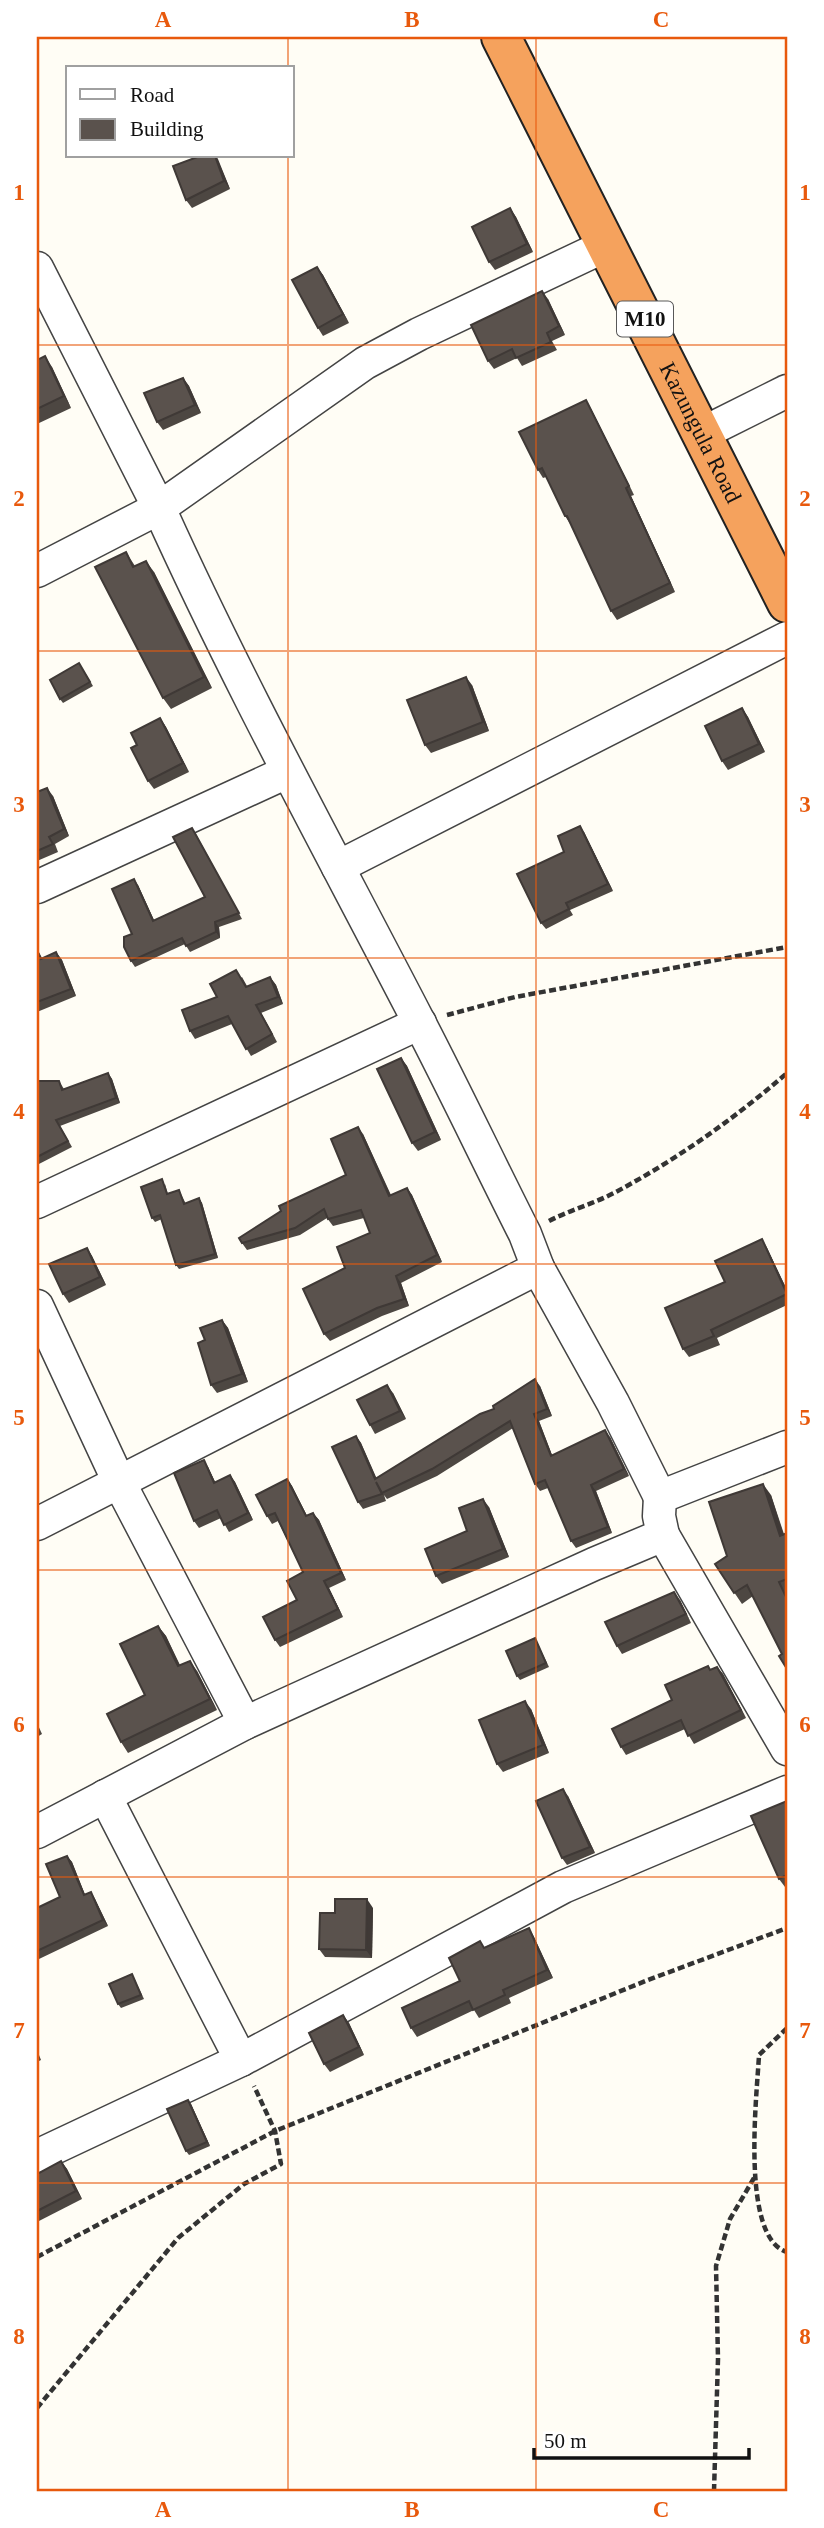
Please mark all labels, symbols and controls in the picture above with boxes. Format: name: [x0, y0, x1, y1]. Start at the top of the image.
text: A: [155, 7, 172, 32]
text: B: [404, 7, 420, 32]
text: C: [653, 7, 669, 32]
legend: [66, 66, 294, 158]
text: Road: [130, 83, 175, 107]
text: Building: [130, 117, 204, 141]
text: 1: [13, 180, 25, 205]
text: 1: [799, 180, 811, 205]
road number: M10: [617, 302, 673, 336]
street label: Kazungula Road: [654, 358, 746, 507]
text: 2: [13, 486, 25, 511]
text: 2: [799, 486, 811, 511]
text: 3: [13, 792, 25, 817]
text: 3: [799, 792, 811, 817]
text: 4: [13, 1099, 25, 1124]
text: 4: [799, 1099, 811, 1124]
text: 5: [13, 1405, 25, 1430]
text: 5: [799, 1405, 811, 1430]
text: 6: [13, 1712, 25, 1737]
text: 6: [799, 1712, 811, 1737]
text: 7: [13, 2018, 25, 2043]
text: 7: [799, 2018, 811, 2043]
text: 8: [13, 2324, 25, 2349]
text: 8: [799, 2324, 811, 2349]
scale bar: [534, 2416, 749, 2460]
text: 50 m: [544, 2429, 587, 2453]
text: A: [155, 2497, 172, 2522]
text: B: [404, 2497, 420, 2522]
text: C: [653, 2497, 669, 2522]

